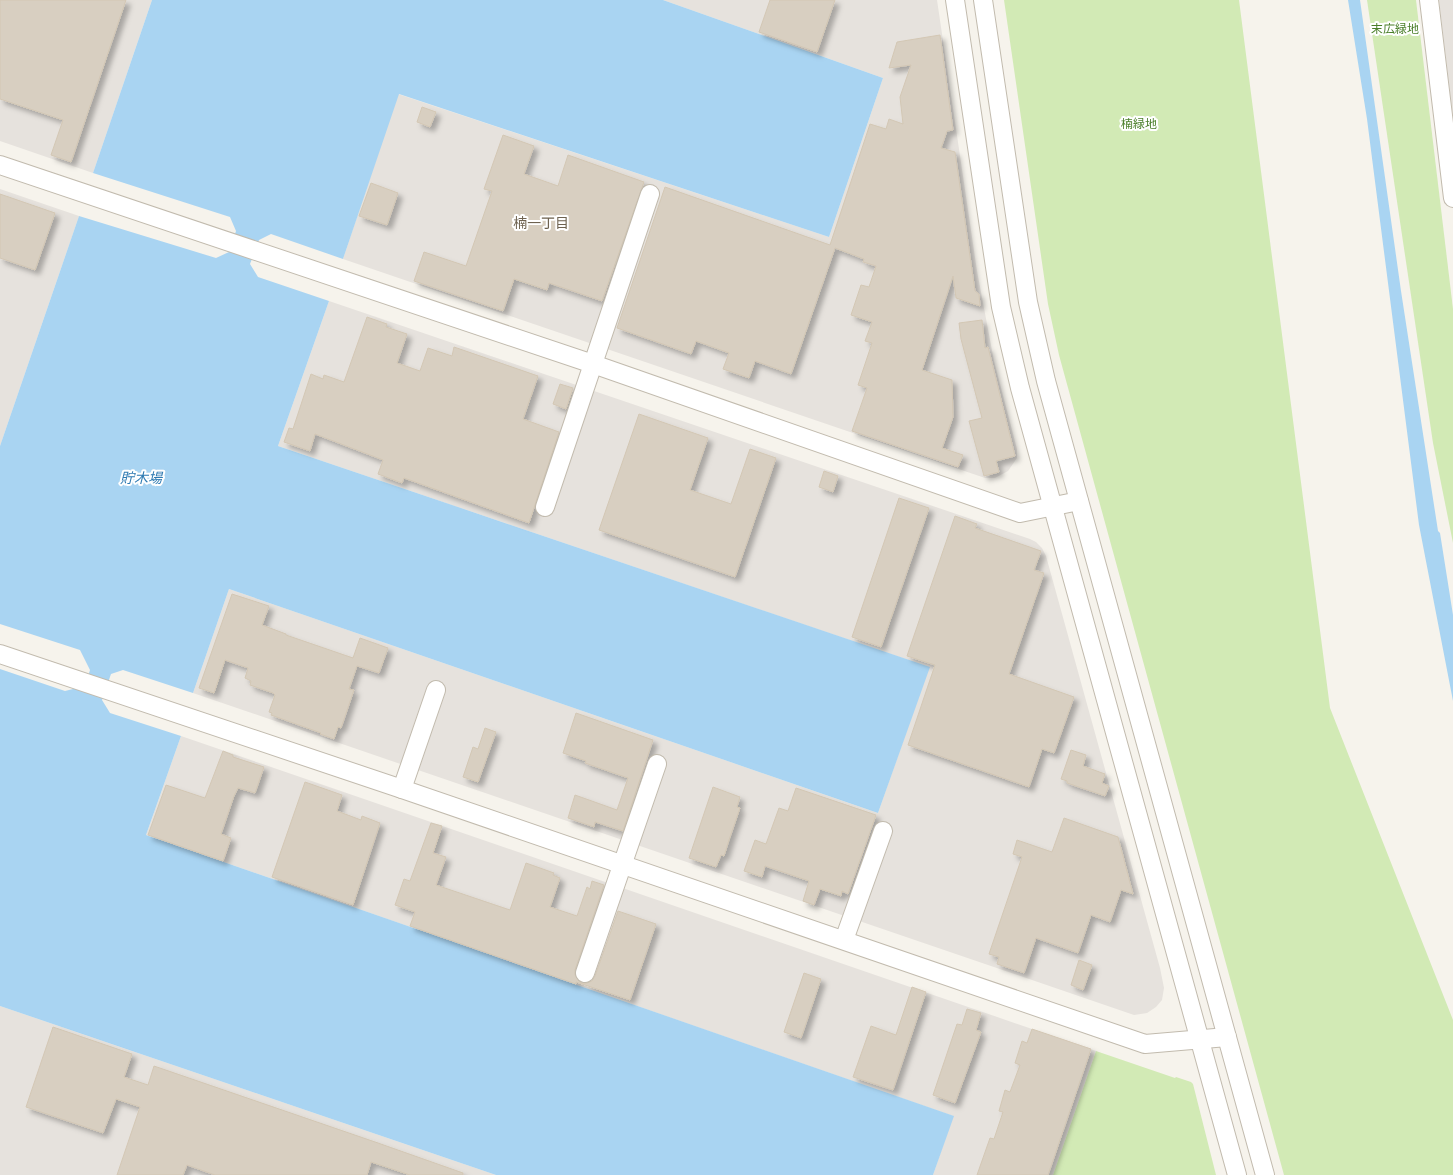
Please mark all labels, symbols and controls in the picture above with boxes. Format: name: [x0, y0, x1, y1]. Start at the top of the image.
park label: 末広緑地: [1371, 21, 1419, 36]
park label: 楠緑地: [1121, 116, 1157, 131]
district label: 楠一丁目: [513, 214, 569, 232]
water label: 貯木場: [120, 469, 164, 487]

